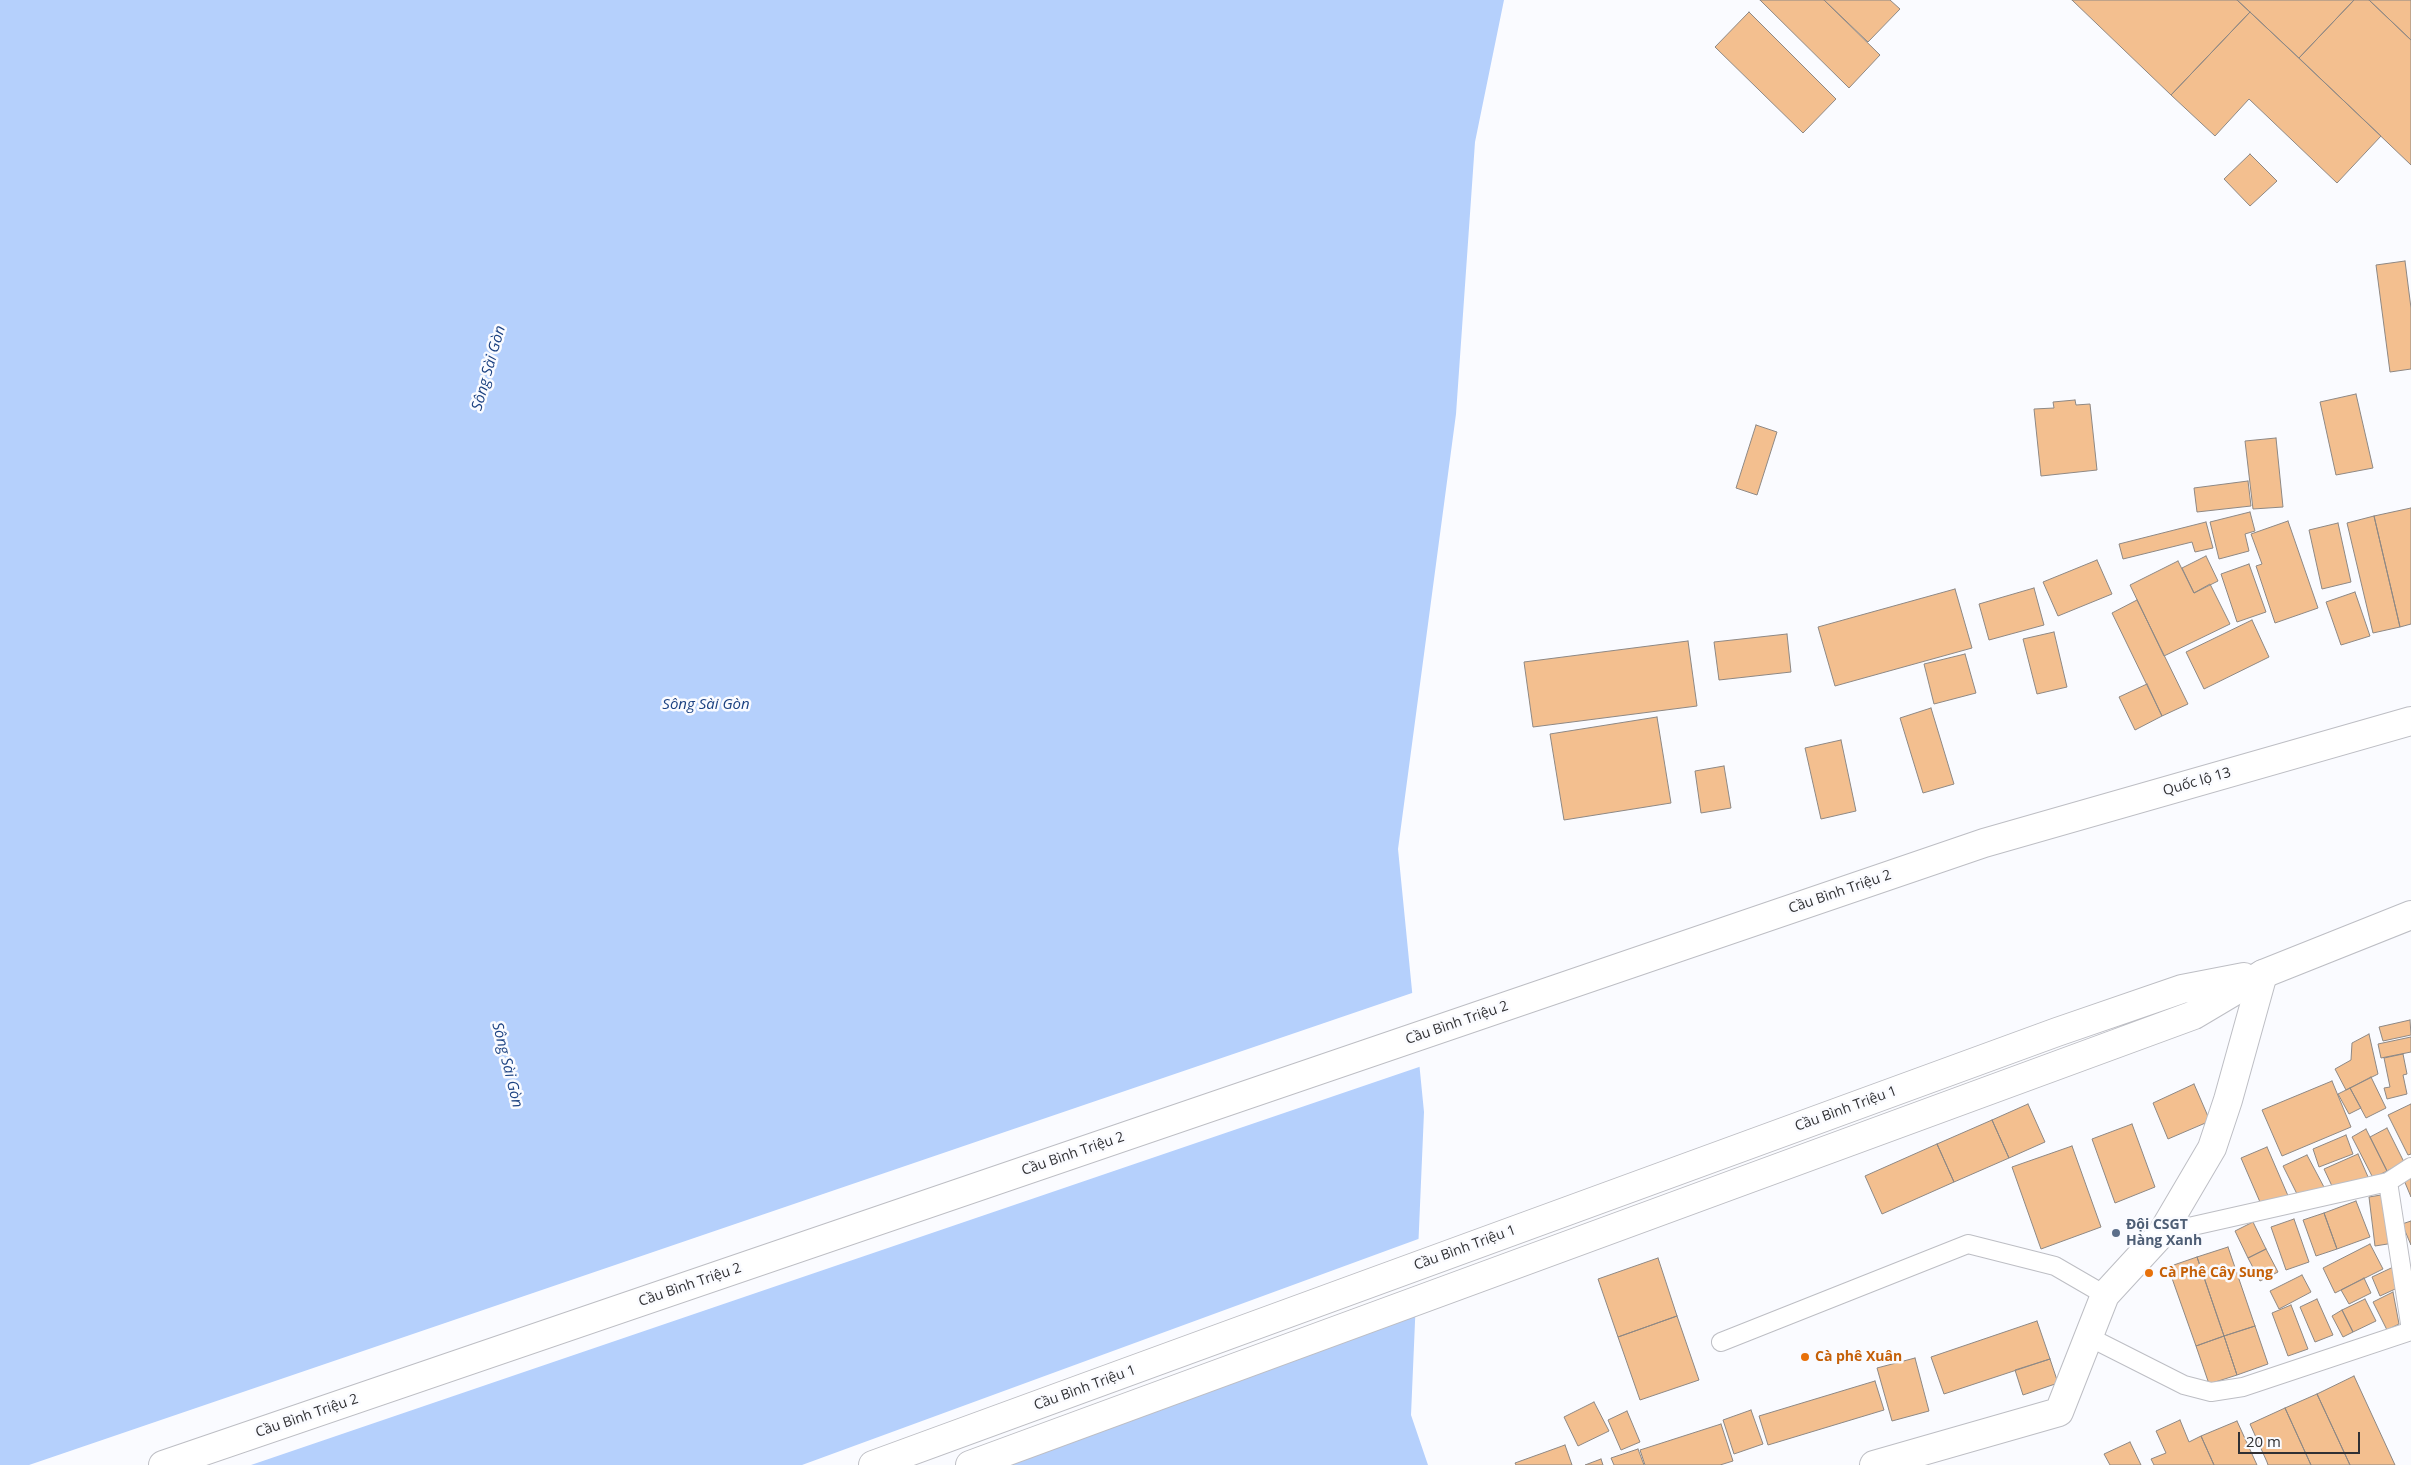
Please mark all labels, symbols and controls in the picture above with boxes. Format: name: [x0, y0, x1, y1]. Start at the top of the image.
water label: Sông Sài Gòn: [468, 324, 510, 412]
water label: Sông Sài Gòn: [662, 696, 750, 714]
street label: Quốc lộ 13: [2161, 764, 2233, 800]
street label: Cầu Bình Triệu 2: [1787, 867, 1893, 917]
street label: Cầu Bình Triệu 2: [1404, 998, 1510, 1048]
water label: Sông Sài Gòn: [488, 1020, 526, 1110]
street label: Cầu Bình Triệu 1: [1793, 1083, 1899, 1135]
street label: Cầu Bình Triệu 2: [1020, 1129, 1126, 1179]
place label: Đội CSGT Hàng Xanh: [2126, 1217, 2202, 1250]
street label: Cầu Bình Triệu 1: [1412, 1222, 1518, 1274]
marker: Đội CSGT Hàng Xanh: [2110, 1227, 2122, 1239]
street label: Cầu Bình Triệu 2: [637, 1260, 743, 1310]
place label: Cà Phê Cây Sung: [2159, 1265, 2273, 1281]
marker: Cà Phê Cây Sung: [2143, 1267, 2155, 1279]
place label: Cà phê Xuân: [1815, 1349, 1902, 1365]
marker: Cà phê Xuân: [1799, 1351, 1811, 1363]
street label: Cầu Bình Triệu 1: [1032, 1362, 1138, 1414]
street label: Cầu Bình Triệu 2: [254, 1391, 360, 1441]
scale bar: [2241, 1422, 2364, 1454]
text: 20 m: [2246, 1431, 2281, 1451]

